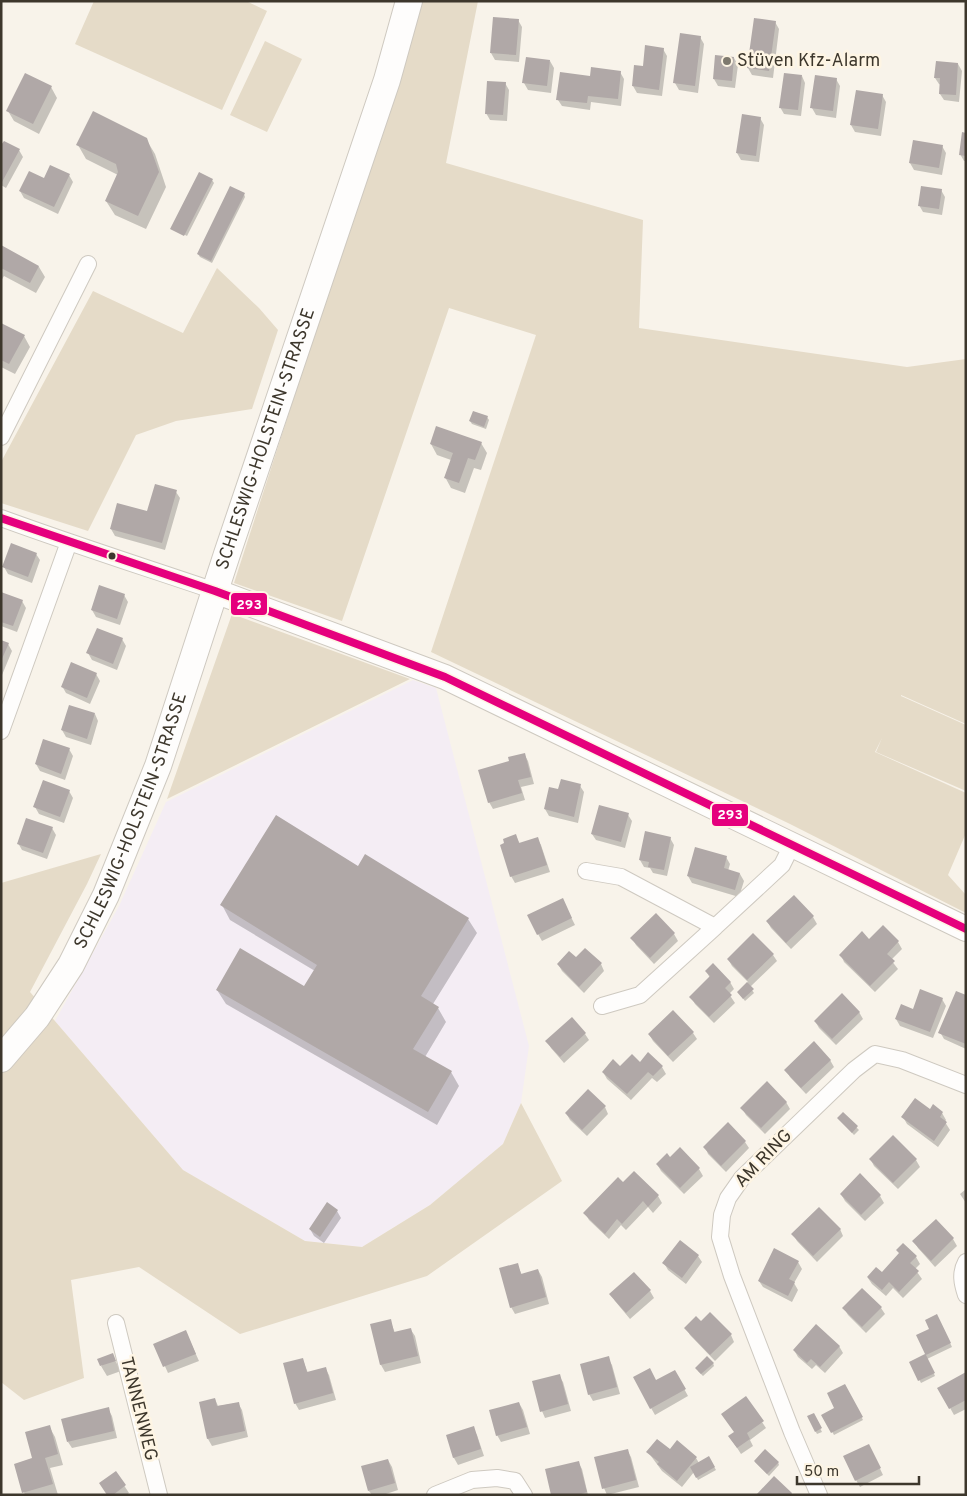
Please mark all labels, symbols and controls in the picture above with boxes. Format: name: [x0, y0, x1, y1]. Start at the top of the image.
place label: Stüven Kfz-Alarm: [737, 50, 880, 73]
marker: Stüven Kfz-Alarm: [721, 55, 733, 67]
street label: SCHLESWIG-HOLSTEIN-STRASSE: [211, 305, 321, 573]
unlabelled marker: [107, 551, 117, 561]
line badge: 293: [230, 592, 268, 616]
text: 293: [236, 597, 262, 614]
street label: SCHLESWIG-HOLSTEIN-STRASSE: [69, 690, 193, 953]
line badge: 293: [711, 803, 749, 827]
text: 293: [717, 807, 743, 824]
street label: AM RING: [730, 1125, 798, 1193]
street label: TANNENWEG: [114, 1355, 162, 1463]
scale bar: [797, 1454, 920, 1486]
text: 50 m: [804, 1463, 839, 1482]

